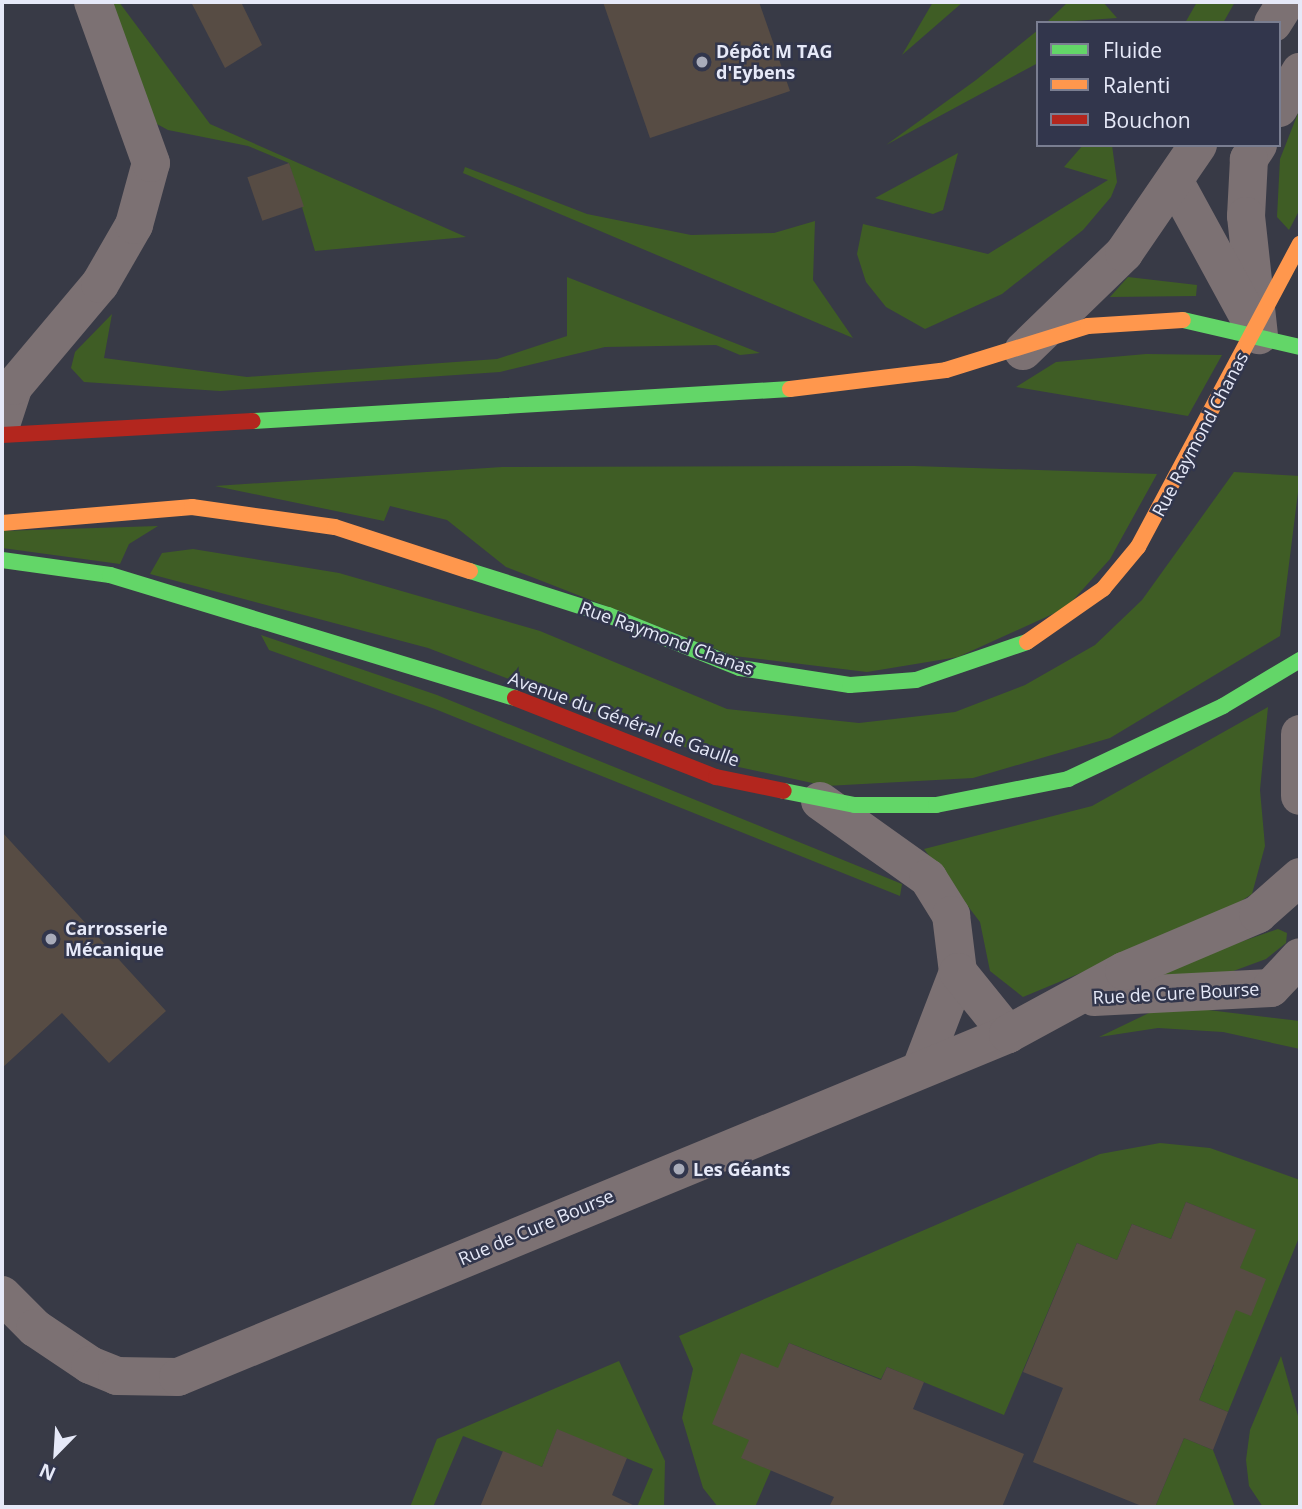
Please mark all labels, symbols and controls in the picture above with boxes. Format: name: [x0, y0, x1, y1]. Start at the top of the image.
legend: [1036, 21, 1281, 147]
text: Fluide: [1103, 36, 1162, 64]
place label: Dépôt M TAG d'Eybens: [716, 41, 833, 84]
marker: Dépôt M TAG d'Eybens: [694, 54, 710, 70]
text: Ralenti: [1103, 71, 1170, 99]
text: Bouchon: [1103, 106, 1191, 134]
street label: Rue Raymond Chanas: [1147, 348, 1253, 520]
street label: Rue Raymond Chanas: [577, 597, 757, 679]
street label: Avenue du Général de Gaulle: [506, 667, 742, 771]
place label: Carrosserie Mécanique: [65, 918, 168, 960]
marker: Carrosserie Mécanique: [43, 931, 59, 947]
street label: Rue de Cure Bourse: [1092, 978, 1260, 1008]
place label: Les Géants: [693, 1158, 791, 1180]
marker: Les Géants: [671, 1161, 687, 1177]
street label: Rue de Cure Bourse: [455, 1184, 617, 1270]
north arrow: [21, 1418, 91, 1488]
text: N: [35, 1457, 60, 1487]

